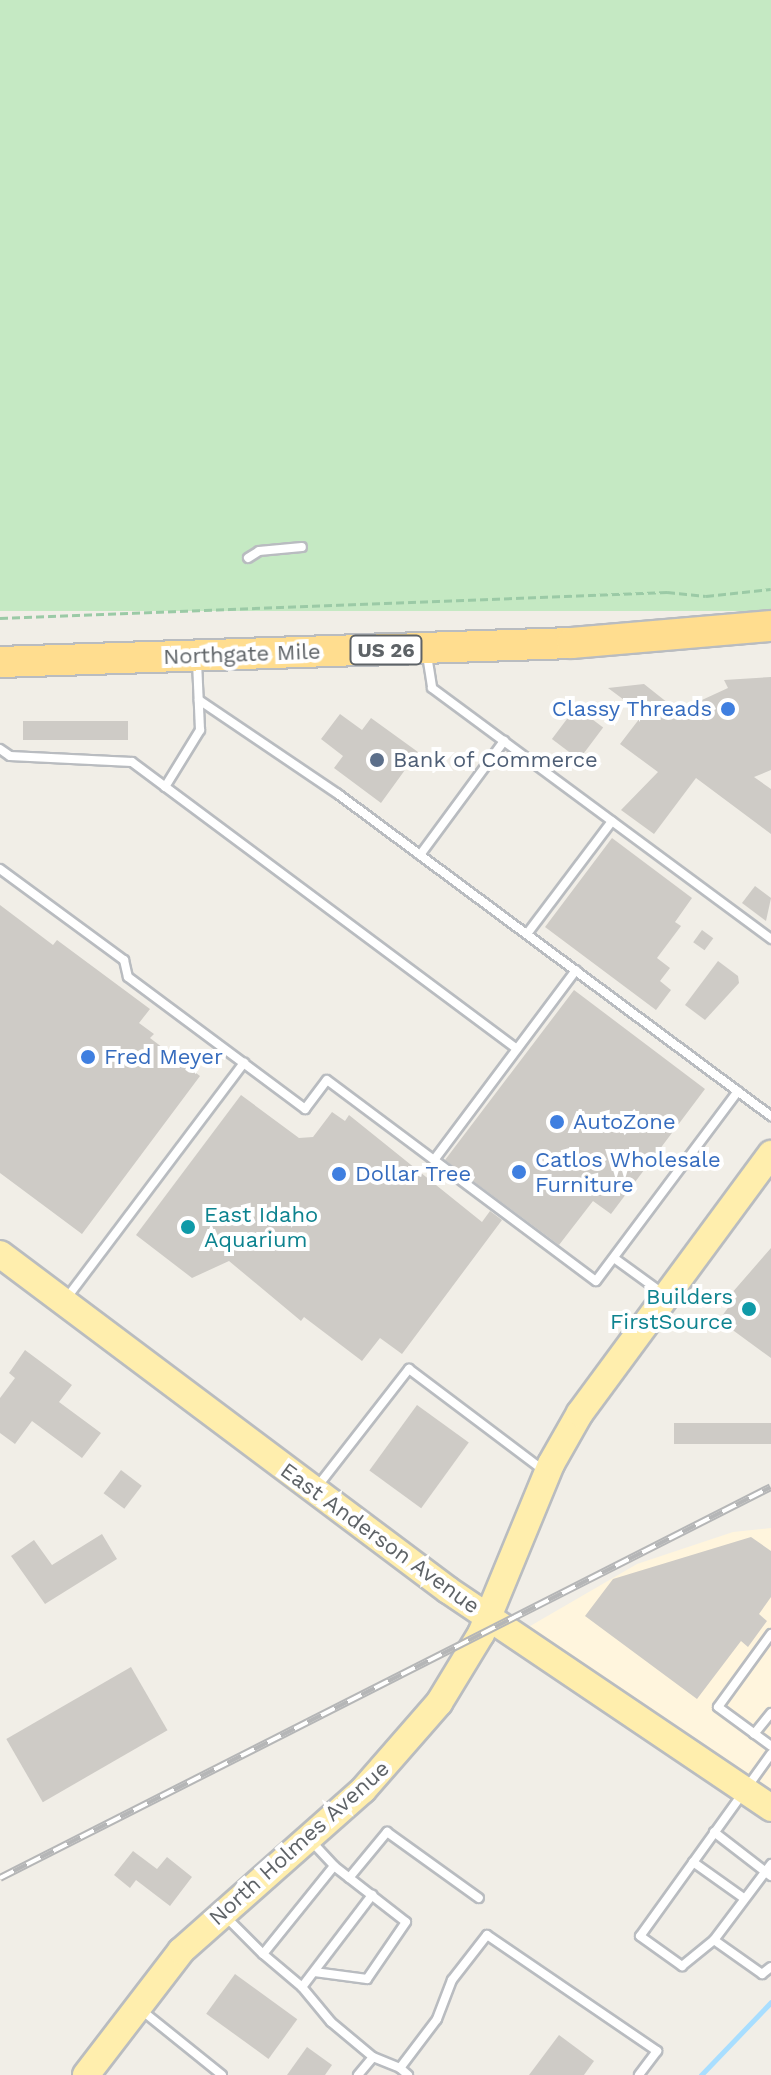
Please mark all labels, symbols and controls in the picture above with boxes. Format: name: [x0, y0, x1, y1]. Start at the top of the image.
road number: US 26: [348, 634, 424, 666]
street label: Northgate Mile: [163, 638, 321, 670]
place label: Classy Threads: [551, 696, 712, 722]
marker: Classy Threads: [719, 700, 737, 718]
place label: Bank of Commerce: [393, 747, 599, 773]
marker: Bank of Commerce: [368, 751, 386, 769]
place label: Fred Meyer: [104, 1044, 223, 1070]
marker: Fred Meyer: [79, 1048, 97, 1066]
place label: AutoZone: [573, 1109, 676, 1135]
marker: AutoZone: [548, 1113, 566, 1131]
place label: Catlos Wholesale Furniture: [535, 1146, 721, 1198]
place label: Dollar Tree: [355, 1161, 472, 1187]
marker: Catlos Wholesale Furniture: [510, 1163, 528, 1181]
marker: Dollar Tree: [330, 1165, 348, 1183]
place label: East Idaho Aquarium: [204, 1201, 318, 1252]
marker: East Idaho Aquarium: [179, 1218, 197, 1236]
place label: Builders FirstSource: [610, 1283, 733, 1334]
marker: Builders FirstSource: [740, 1300, 758, 1318]
street label: East Anderson Avenue: [274, 1456, 486, 1620]
street label: North Holmes Avenue: [203, 1755, 395, 1931]

